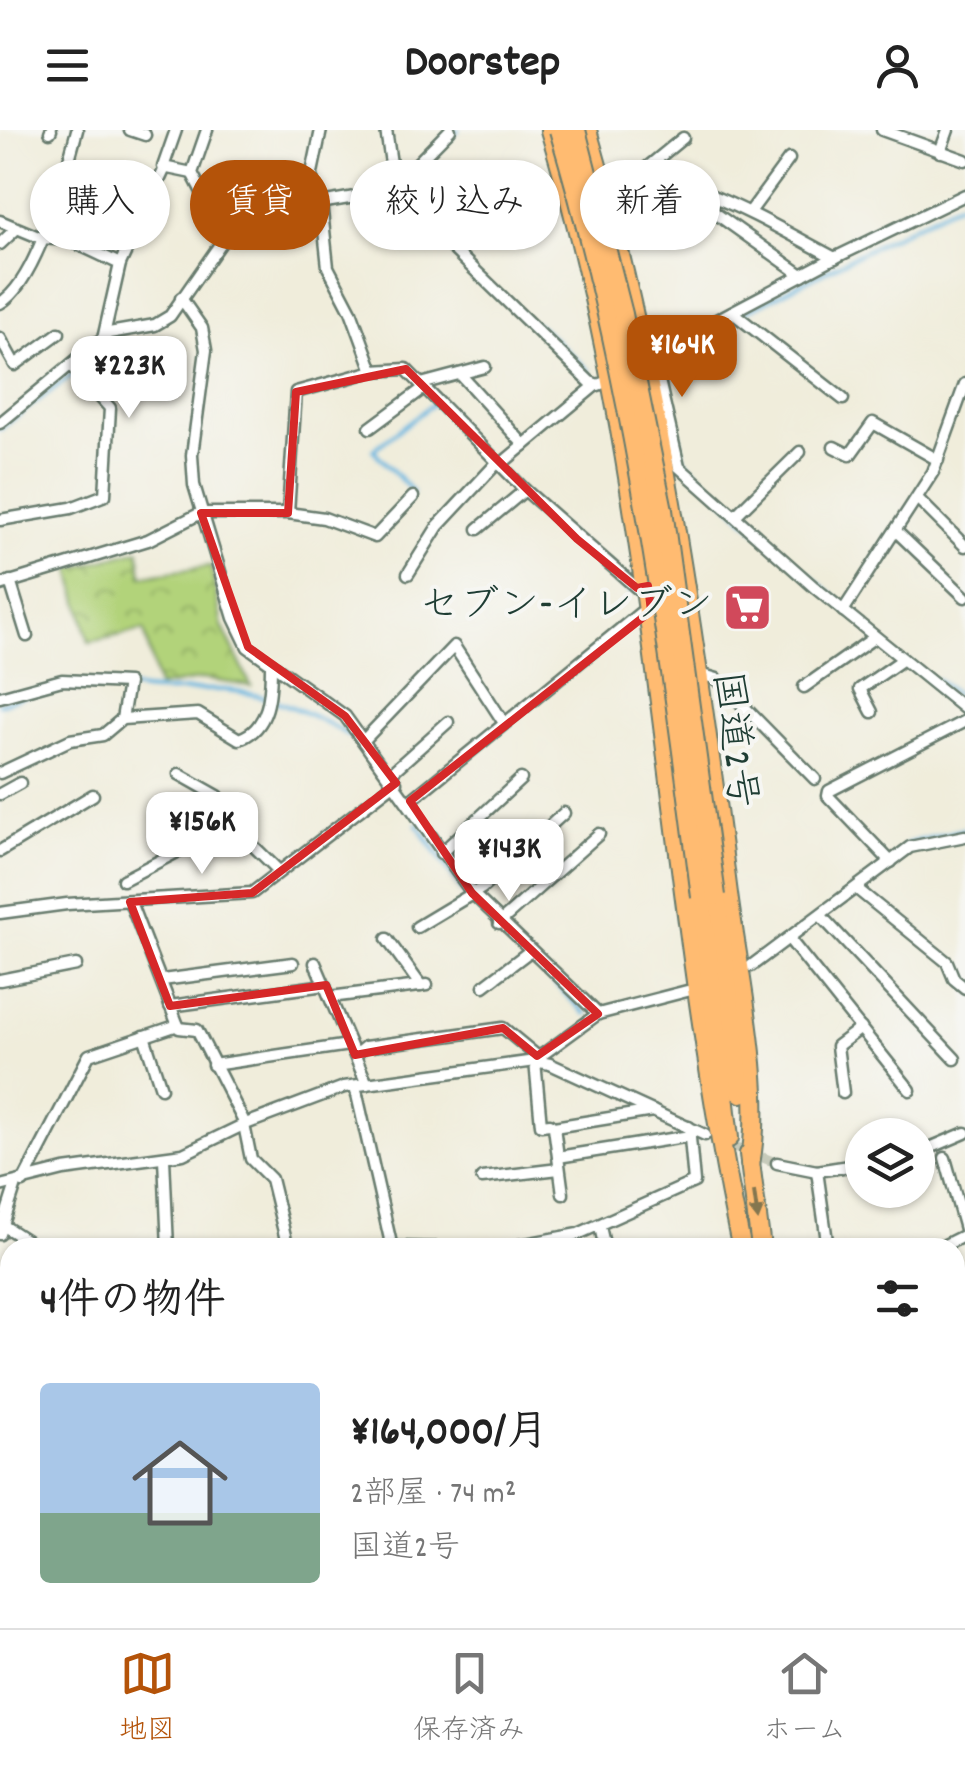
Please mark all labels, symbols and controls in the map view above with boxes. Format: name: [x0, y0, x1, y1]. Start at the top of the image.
text: Doorstep: [404, 33, 561, 97]
icon: menu: [40, 38, 95, 93]
icon: person: [870, 38, 925, 93]
chip: 購入: [30, 160, 170, 250]
chip: 賃貸: [190, 160, 330, 250]
chip: 絞り込み: [350, 160, 560, 250]
chip: 新着: [580, 160, 720, 250]
pin: ¥164K: [612, 315, 752, 400]
text: ¥164K: [649, 324, 715, 370]
pin: ¥223K: [59, 336, 199, 421]
text: ¥223K: [93, 345, 165, 391]
place label: セブン-イレブン: [419, 580, 713, 637]
supermarket icon: セブン-イレブン: [722, 582, 774, 634]
street label: 国道2号: [694, 668, 768, 812]
pin: ¥156K: [132, 792, 272, 877]
text: ¥156K: [168, 801, 236, 847]
pin: ¥143K: [439, 819, 579, 904]
text: ¥143K: [477, 828, 541, 874]
map controls: [845, 1118, 935, 1208]
button: layers: [845, 1118, 935, 1208]
one-way arrow: [748, 1190, 764, 1222]
icon: filters: [870, 1271, 925, 1326]
text: 4件の物件: [40, 1274, 225, 1334]
text: ¥164,000/月: [350, 1405, 548, 1465]
icon: home: [120, 1423, 240, 1543]
text: 2部屋 · 74 m²: [350, 1473, 516, 1519]
text: 国道2号: [350, 1527, 460, 1573]
tab: 地図: [119, 1646, 175, 1753]
tab: 保存済み: [413, 1646, 525, 1753]
tab: ホーム: [763, 1646, 846, 1753]

